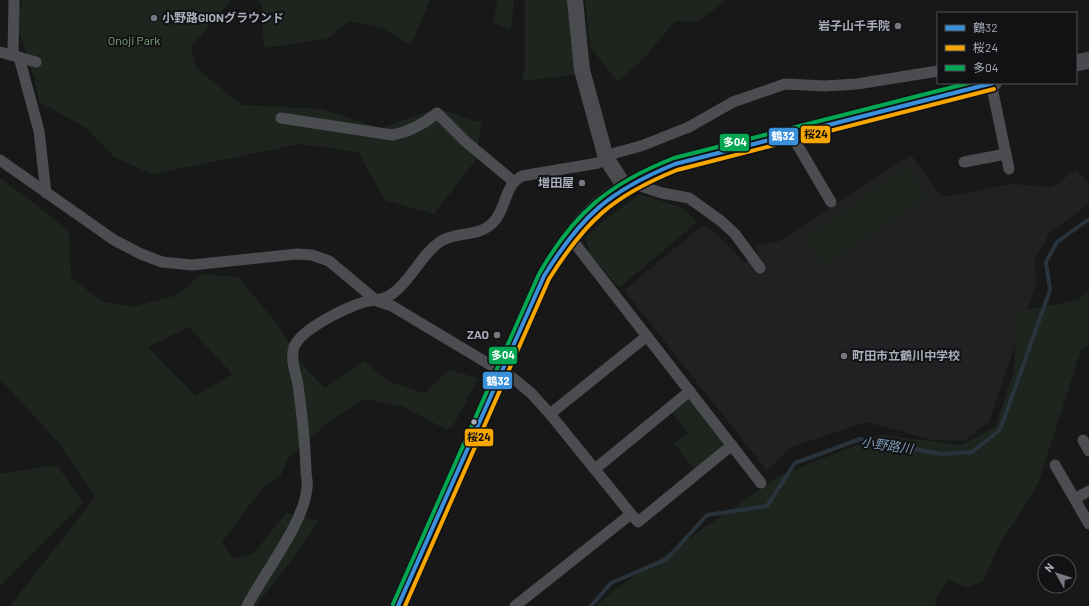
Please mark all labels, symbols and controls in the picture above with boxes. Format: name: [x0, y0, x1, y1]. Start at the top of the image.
place label: 小野路GIONグラウンド: [162, 10, 284, 24]
legend: [937, 12, 1077, 84]
marker: 小野路GIONグラウンド: [149, 13, 159, 23]
place label: 岩子山千手院: [818, 18, 890, 32]
text: 鶴32: [973, 20, 998, 34]
marker: 岩子山千手院: [893, 21, 903, 31]
park label: Onoji Park: [108, 33, 160, 47]
text: 桜24: [973, 40, 998, 54]
text: 多04: [973, 60, 998, 74]
line badge: 桜24: [800, 125, 831, 144]
line badge: 鶴32: [768, 127, 799, 146]
text: 桜24: [804, 127, 828, 140]
text: 鶴32: [770, 129, 795, 142]
line badge: 多04: [719, 133, 750, 152]
text: 多04: [723, 135, 747, 148]
place label: 増田屋: [538, 175, 574, 189]
marker: 増田屋: [577, 178, 587, 188]
place label: ZAO: [467, 327, 489, 341]
marker: ZAO: [492, 330, 502, 340]
line badge: 多04: [488, 346, 518, 365]
text: 多04: [491, 348, 515, 361]
place label: 町田市立鶴川中学校: [852, 348, 960, 362]
marker: 町田市立鶴川中学校: [839, 351, 849, 361]
line badge: 鶴32: [482, 371, 513, 390]
text: 鶴32: [485, 374, 510, 387]
unlabelled marker: [469, 417, 479, 427]
line badge: 桜24: [464, 428, 494, 447]
text: 桜24: [467, 430, 491, 443]
water label: 小野路川: [860, 433, 916, 457]
north arrow: [1037, 554, 1077, 594]
text: N: [1041, 560, 1056, 574]

